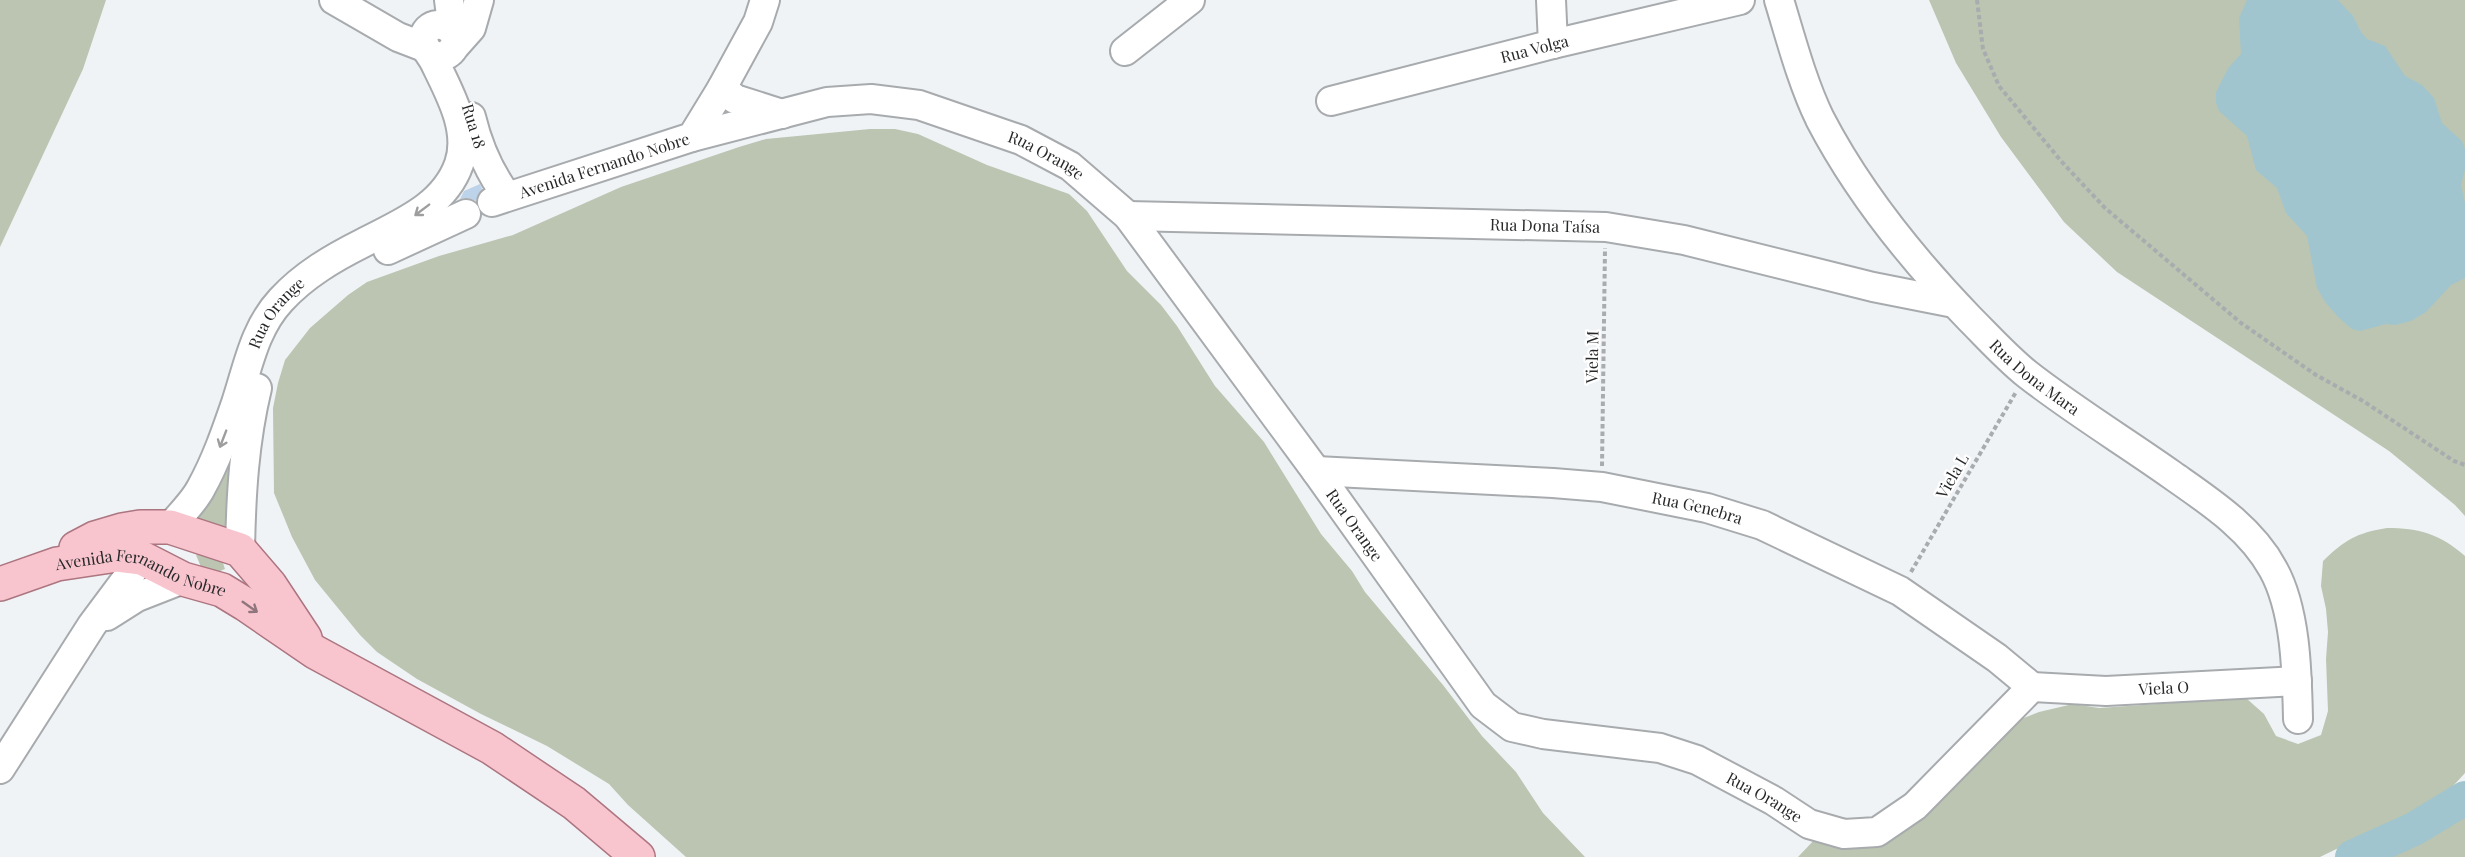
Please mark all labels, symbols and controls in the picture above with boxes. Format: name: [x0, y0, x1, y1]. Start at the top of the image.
street label: Rua Volga: [1498, 30, 1570, 67]
street label: Rua 18: [458, 101, 491, 151]
street label: Rua Orange: [1006, 125, 1089, 184]
street label: Avenida Fernando Nobre: [515, 128, 692, 203]
one-way arrow: [415, 203, 431, 216]
street label: Rua Dona Taísa: [1490, 213, 1600, 237]
street label: Rua Orange: [243, 272, 308, 351]
street label: Viela M: [1581, 330, 1602, 385]
street label: Rua Dona Mara: [1985, 334, 2084, 419]
one-way arrow: [216, 429, 227, 448]
street label: Viela L: [1930, 450, 1973, 503]
street label: Rua Orange: [1322, 484, 1388, 565]
street label: Rua Genebra: [1650, 486, 1745, 528]
street label: Avenida Fernando Nobre: [53, 544, 231, 601]
one-way arrow: [242, 601, 258, 613]
street label: Viela O: [2137, 676, 2190, 699]
street label: Rua Orange: [1723, 767, 1807, 827]

